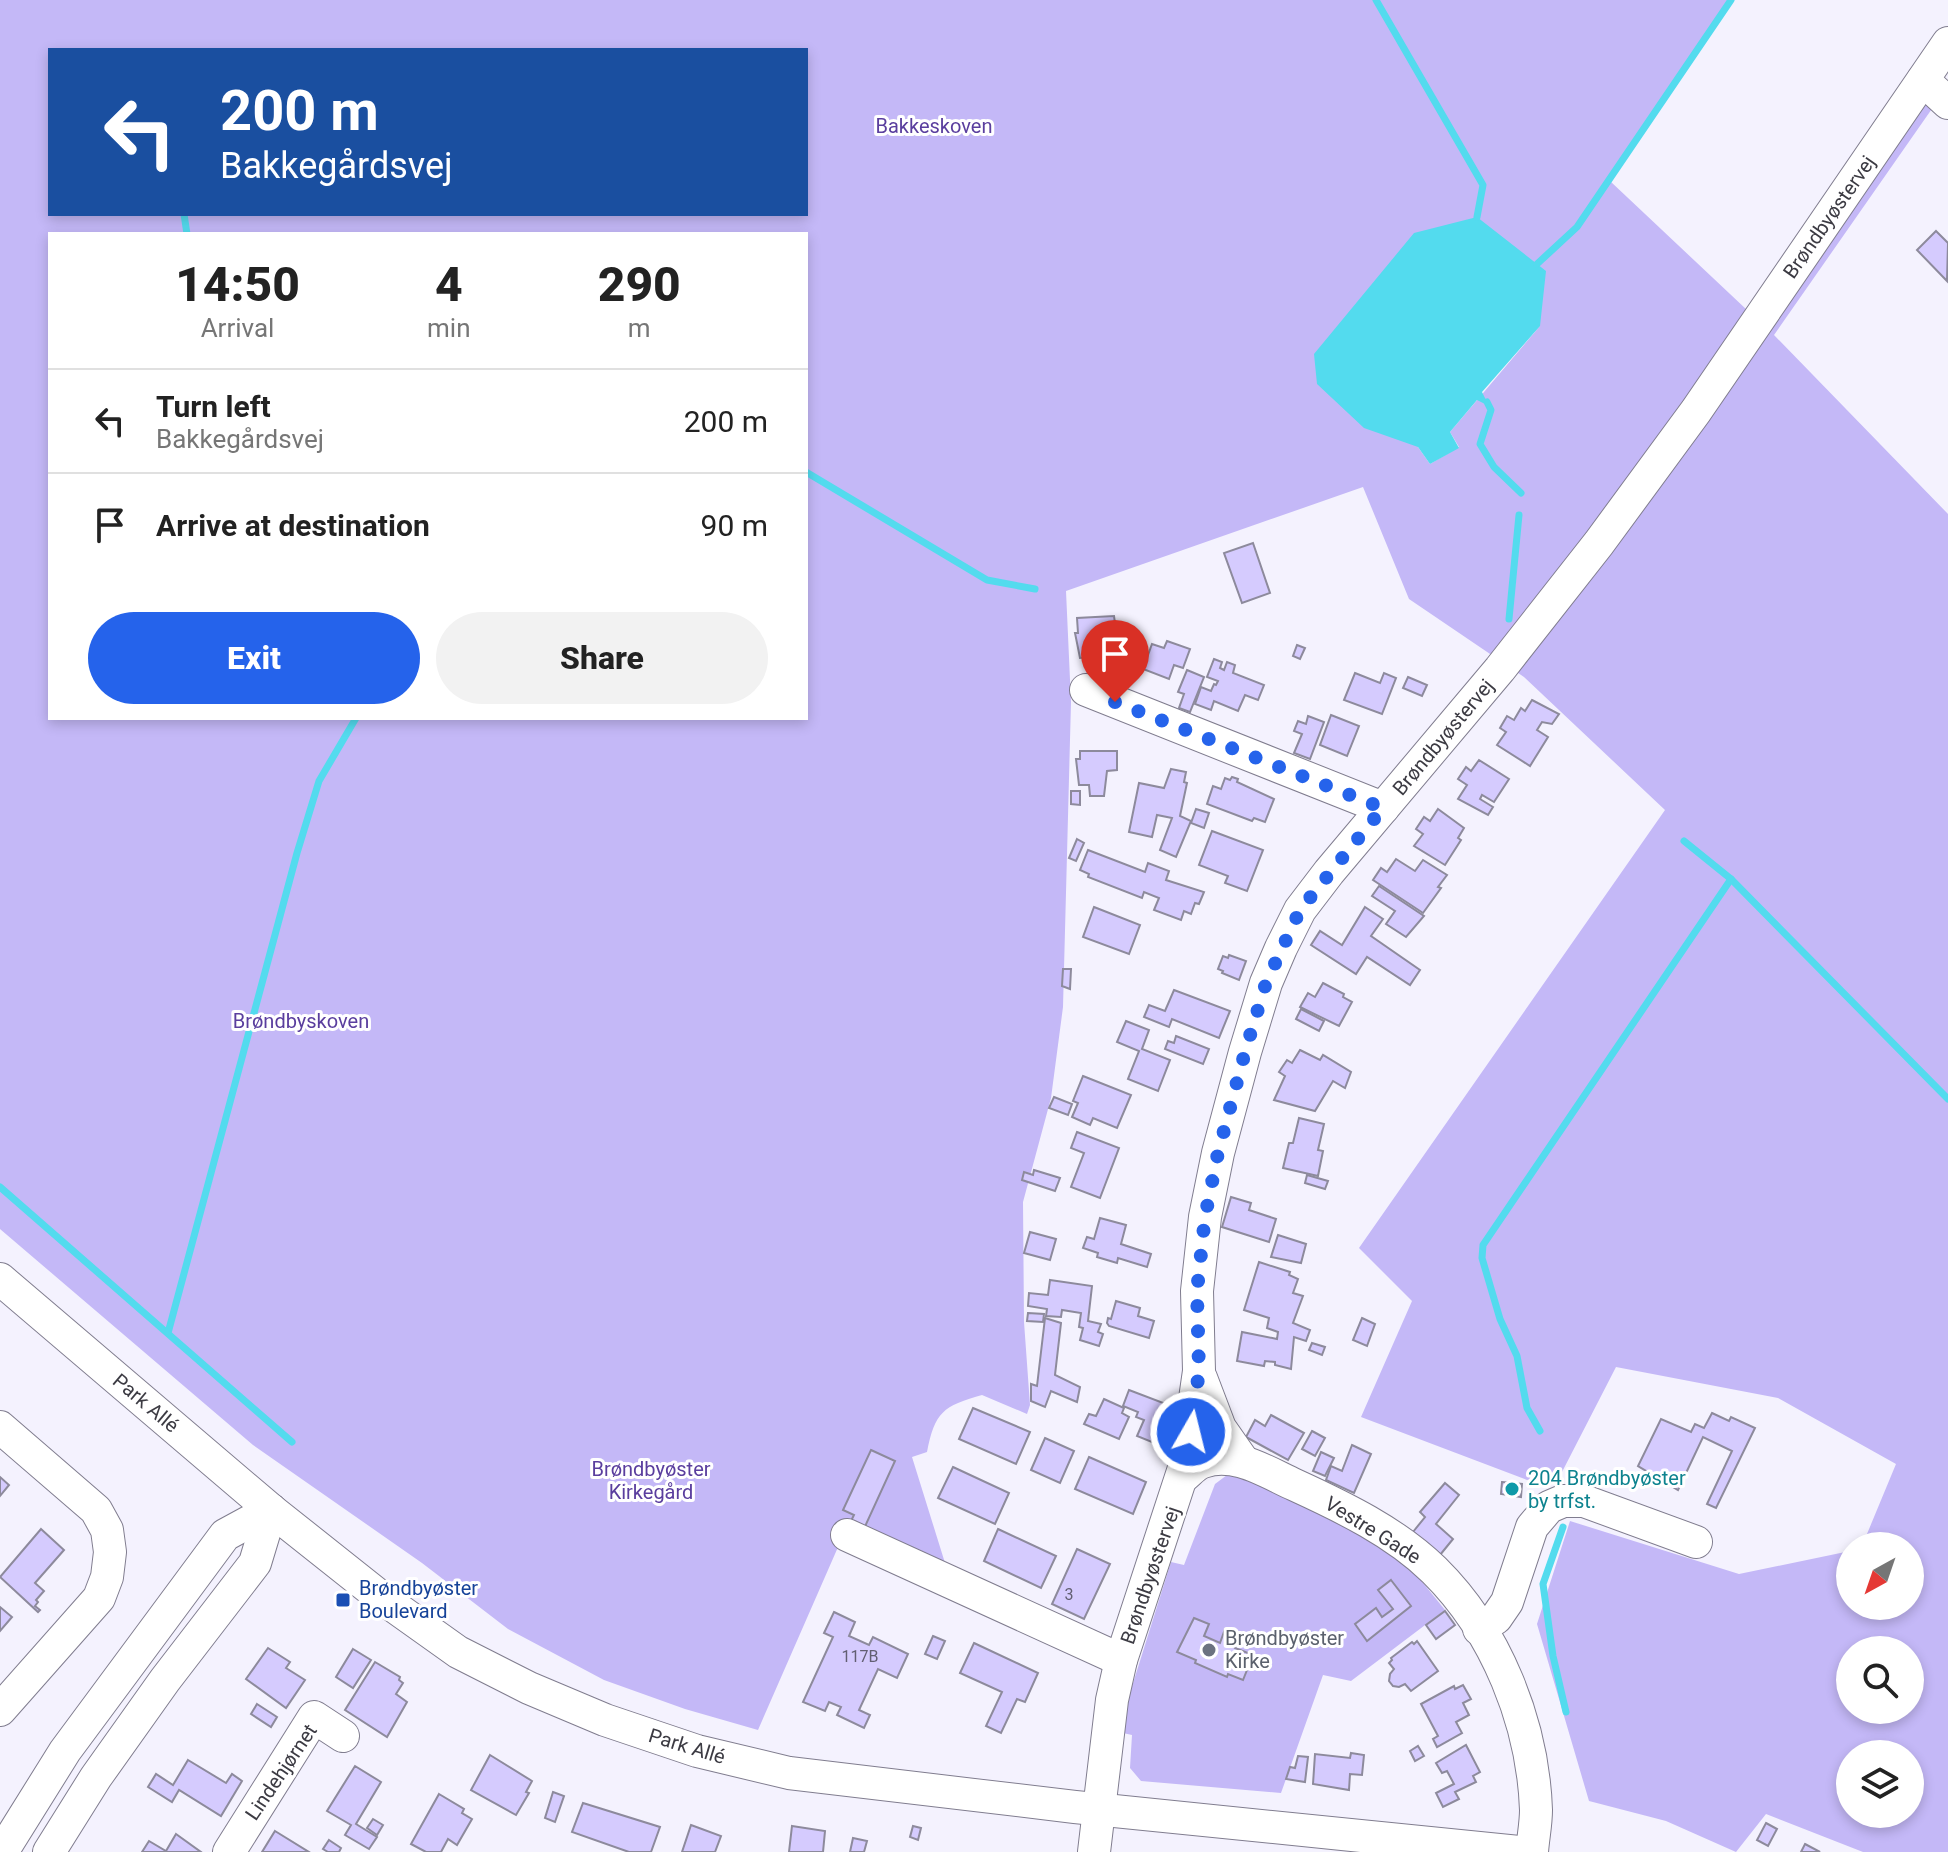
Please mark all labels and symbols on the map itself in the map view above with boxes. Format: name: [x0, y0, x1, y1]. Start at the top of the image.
park label: Bakkeskoven: [876, 114, 992, 138]
street label: Brøndbyøstervej: [1778, 151, 1880, 283]
pin: [1081, 620, 1149, 702]
street label: Brøndbyøstervej: [1387, 674, 1499, 800]
park label: Brøndbyskoven: [233, 1009, 369, 1033]
street label: Park Allé: [108, 1369, 184, 1437]
position arrow: [1149, 1390, 1233, 1474]
park label: Brøndbyøster Kirkegård: [591, 1457, 711, 1504]
place label: 204 Brøndbyøster by trfst.: [1528, 1466, 1686, 1513]
marker: 204 Brøndbyøster by trfst.: [1503, 1480, 1521, 1498]
street label: Vestre Gade: [1321, 1491, 1425, 1569]
street label: Brøndbyøstervej: [1115, 1503, 1185, 1647]
north arrow: [1836, 1532, 1924, 1620]
place label: Brøndbyøster Boulevard: [359, 1576, 478, 1623]
house number: 3: [1065, 1585, 1074, 1604]
marker: Brøndbyøster Boulevard: [334, 1591, 352, 1609]
place label: Brøndbyøster Kirke: [1225, 1626, 1344, 1673]
marker: Brøndbyøster Kirke: [1200, 1641, 1218, 1659]
house number: 117B: [842, 1647, 879, 1666]
street label: Lindehjørnet: [240, 1719, 322, 1825]
street label: Park Allé: [646, 1723, 728, 1769]

